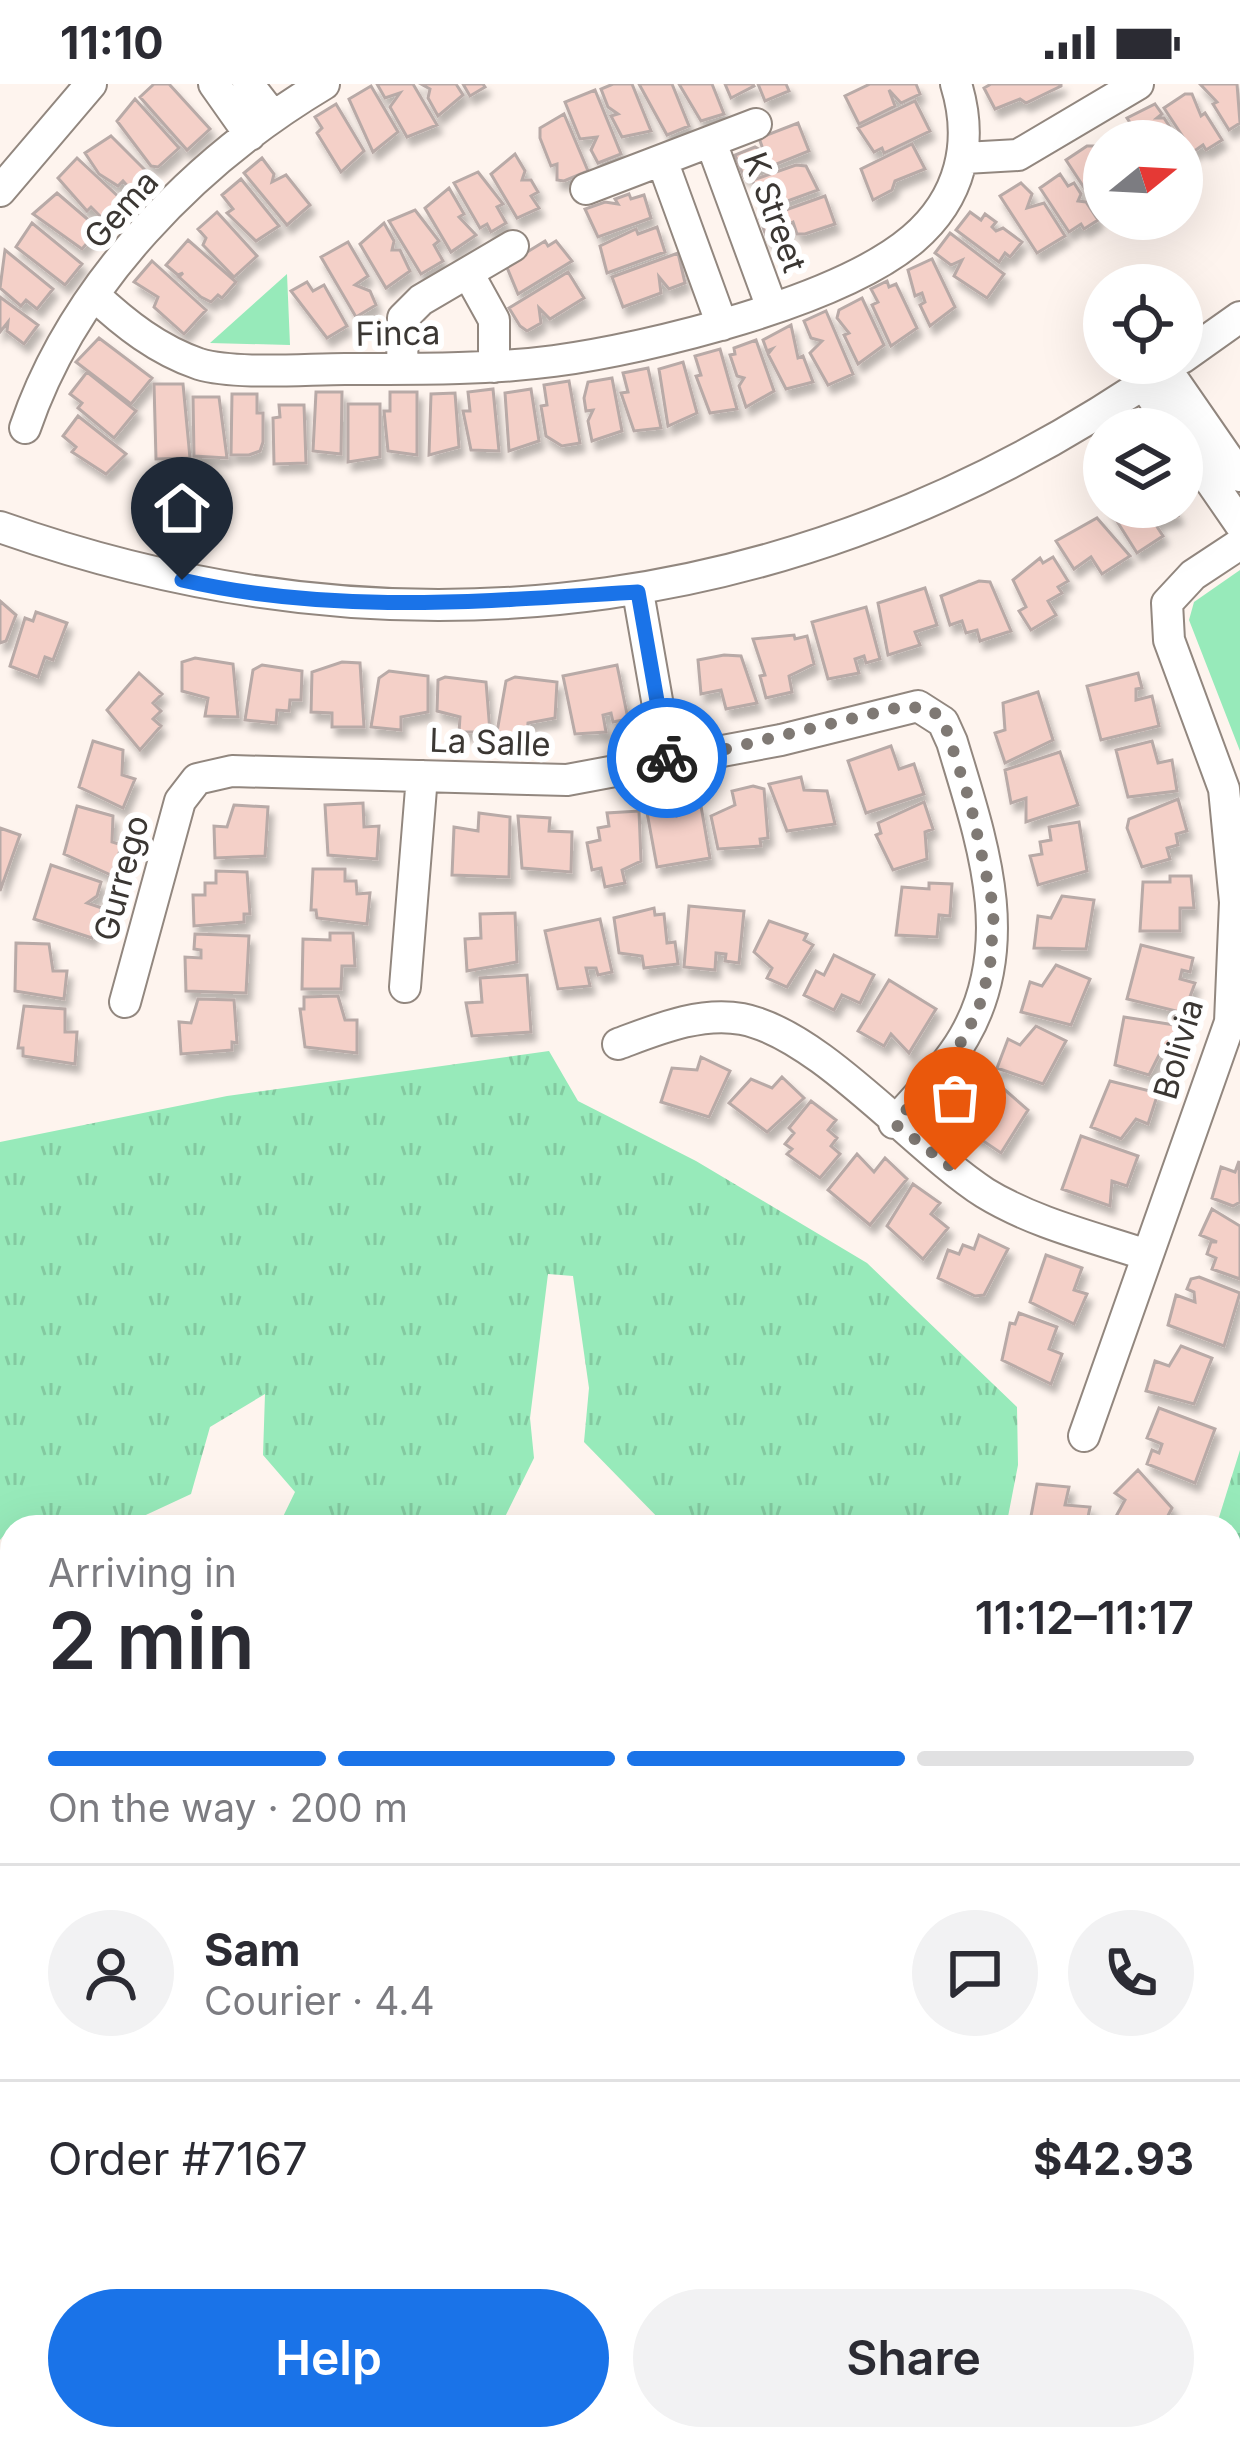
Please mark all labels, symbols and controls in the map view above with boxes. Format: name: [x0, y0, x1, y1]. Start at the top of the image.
text: 11:10: [60, 15, 164, 70]
north arrow: [1083, 120, 1203, 240]
map controls: [1083, 120, 1203, 528]
street label: K Street: [735, 147, 815, 278]
street label: Gema: [76, 162, 166, 256]
button: locate: [1083, 264, 1203, 384]
street label: Finca: [355, 312, 441, 354]
button: layers: [1083, 408, 1203, 528]
pin: [131, 457, 233, 580]
icon: home: [149, 475, 215, 541]
courier: [607, 698, 727, 818]
street label: La Salle: [429, 720, 551, 764]
icon: bike: [634, 725, 700, 791]
street label: Gurrego: [85, 811, 157, 945]
street label: Bolivia: [1145, 994, 1211, 1104]
pin: [904, 1047, 1006, 1170]
icon: bag: [922, 1065, 988, 1131]
text: Arriving in: [48, 1549, 237, 1596]
text: 11:12–11:17: [975, 1590, 1194, 1645]
text: 2 min: [48, 1593, 255, 1688]
text: On the way · 200 m: [48, 1784, 408, 1831]
button: person: [48, 1910, 174, 2036]
button: chat: [912, 1910, 1038, 2036]
button: phone: [1068, 1910, 1194, 2036]
text: Sam: [204, 1922, 301, 1977]
text: Courier · 4.4: [204, 1977, 435, 2024]
text: Order #7167: [48, 2131, 308, 2186]
text: $42.93: [1033, 2131, 1194, 2186]
button: Help: [48, 2289, 609, 2427]
button: Share: [633, 2289, 1194, 2427]

